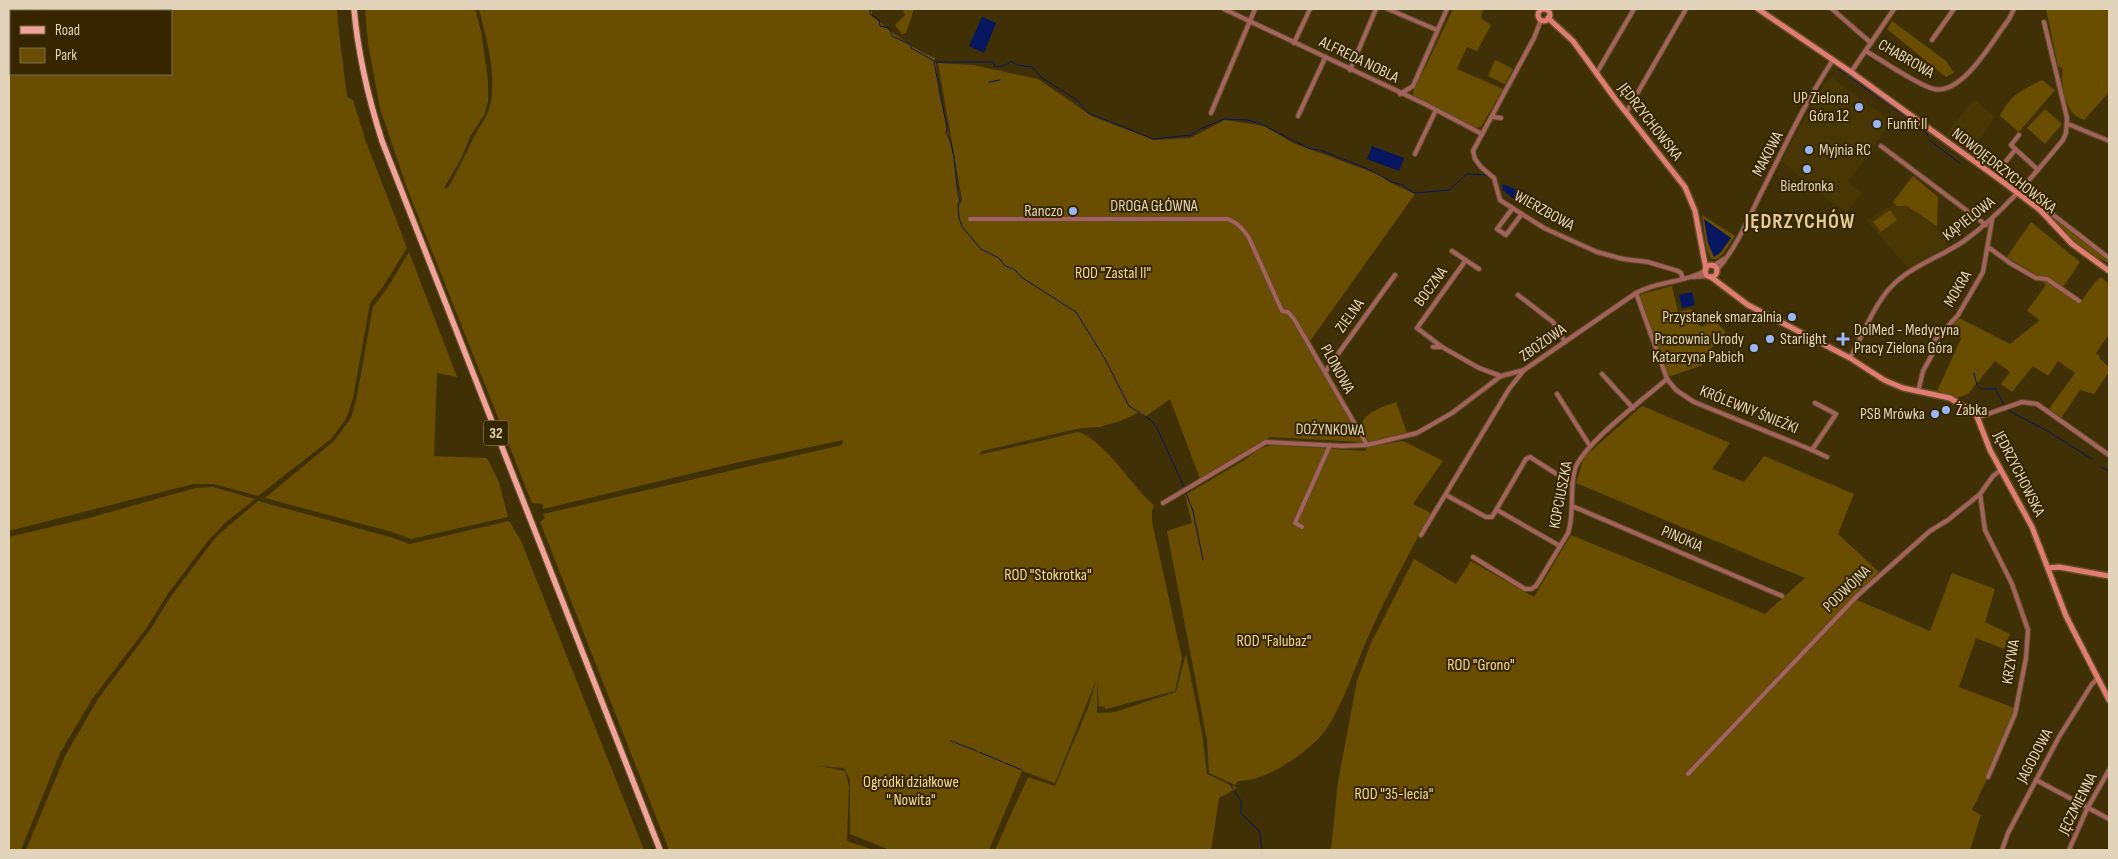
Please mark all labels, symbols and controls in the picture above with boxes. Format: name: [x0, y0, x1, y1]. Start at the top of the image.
legend: [10, 10, 172, 75]
text: Road: [55, 21, 80, 40]
street label: ALFREDA NOBLA: [1315, 32, 1402, 87]
street label: CHABROWA: [1874, 35, 1938, 83]
text: Park: [55, 46, 77, 65]
street label: JĘDRZYCHOWSKA: [1613, 79, 1686, 165]
place label: UP Zielona Góra 12: [1793, 89, 1849, 126]
marker: UP Zielona Góra 12: [1853, 101, 1865, 113]
place label: Funfit II: [1887, 115, 1927, 134]
marker: Funfit II: [1871, 118, 1883, 130]
street label: NOWOJĘDRZYCHOWSKA: [1948, 124, 2060, 218]
street label: MAKOWA: [1748, 128, 1788, 180]
place label: Myjnia RC: [1819, 141, 1871, 160]
marker: Myjnia RC: [1803, 144, 1815, 156]
marker: Biedronka: [1801, 163, 1813, 175]
place label: Biedronka: [1780, 177, 1834, 196]
street label: WIERZBOWA: [1511, 187, 1578, 235]
street label: KĄPIELOWA: [1939, 193, 1999, 245]
street label: DROGA GŁÓWNA: [1110, 197, 1198, 216]
place label: Ranczo: [1024, 202, 1063, 221]
marker: Ranczo: [1067, 205, 1079, 217]
district label: JĘDRZYCHÓW: [1744, 209, 1855, 234]
street label: BOCZNA: [1410, 263, 1452, 311]
park label: ROD "Zastal II": [1075, 264, 1151, 283]
street label: MOKRA: [1940, 267, 1976, 310]
street label: ZIELNA: [1331, 295, 1369, 337]
place label: Przystanek smarzalnia: [1662, 308, 1782, 327]
marker: Przystanek smarzalnia: [1786, 311, 1798, 323]
street label: ZBOŻOWA: [1516, 320, 1570, 366]
place label: DolMed - Medycyna Pracy Zielona Góra: [1854, 321, 1959, 358]
place label: Pracownia Urody Katarzyna Pabich: [1652, 330, 1744, 367]
place label: Starlight: [1780, 330, 1827, 349]
marker: DolMed - Medycyna Pracy Zielona Góra: [1836, 332, 1850, 346]
marker: Starlight: [1764, 333, 1776, 345]
street label: PLONOWA: [1316, 341, 1358, 397]
marker: Pracownia Urody Katarzyna Pabich: [1748, 342, 1760, 354]
street label: KRÓLEWNY ŚNIEŻKI: [1697, 382, 1801, 438]
place label: Żabka: [1956, 401, 1988, 420]
marker: Żabka: [1940, 404, 1952, 416]
place label: PSB Mrówka: [1860, 405, 1925, 424]
marker: PSB Mrówka: [1929, 408, 1941, 420]
road number: 32: [484, 420, 508, 446]
street label: DOŻYNKOWA: [1295, 420, 1365, 440]
street label: JĘDRZYCHOWSKA: [1989, 427, 2049, 520]
street label: KOPCIUSZKA: [1545, 460, 1577, 530]
street label: PINOKIA: [1658, 522, 1706, 556]
street label: PODWÓJNA: [1819, 562, 1875, 616]
park label: ROD "Stokrotka": [1004, 566, 1092, 585]
park label: ROD "Falubaz": [1236, 632, 1312, 651]
street label: KRZYWA: [1998, 638, 2024, 686]
park label: ROD "Grono": [1447, 656, 1515, 675]
street label: JAGODOWA: [2012, 726, 2057, 787]
street label: JĘCZMIENNA: [2054, 770, 2102, 839]
park label: Ogródki działkowe " Nowita": [863, 773, 959, 810]
park label: ROD "35-lecia": [1355, 785, 1433, 804]

